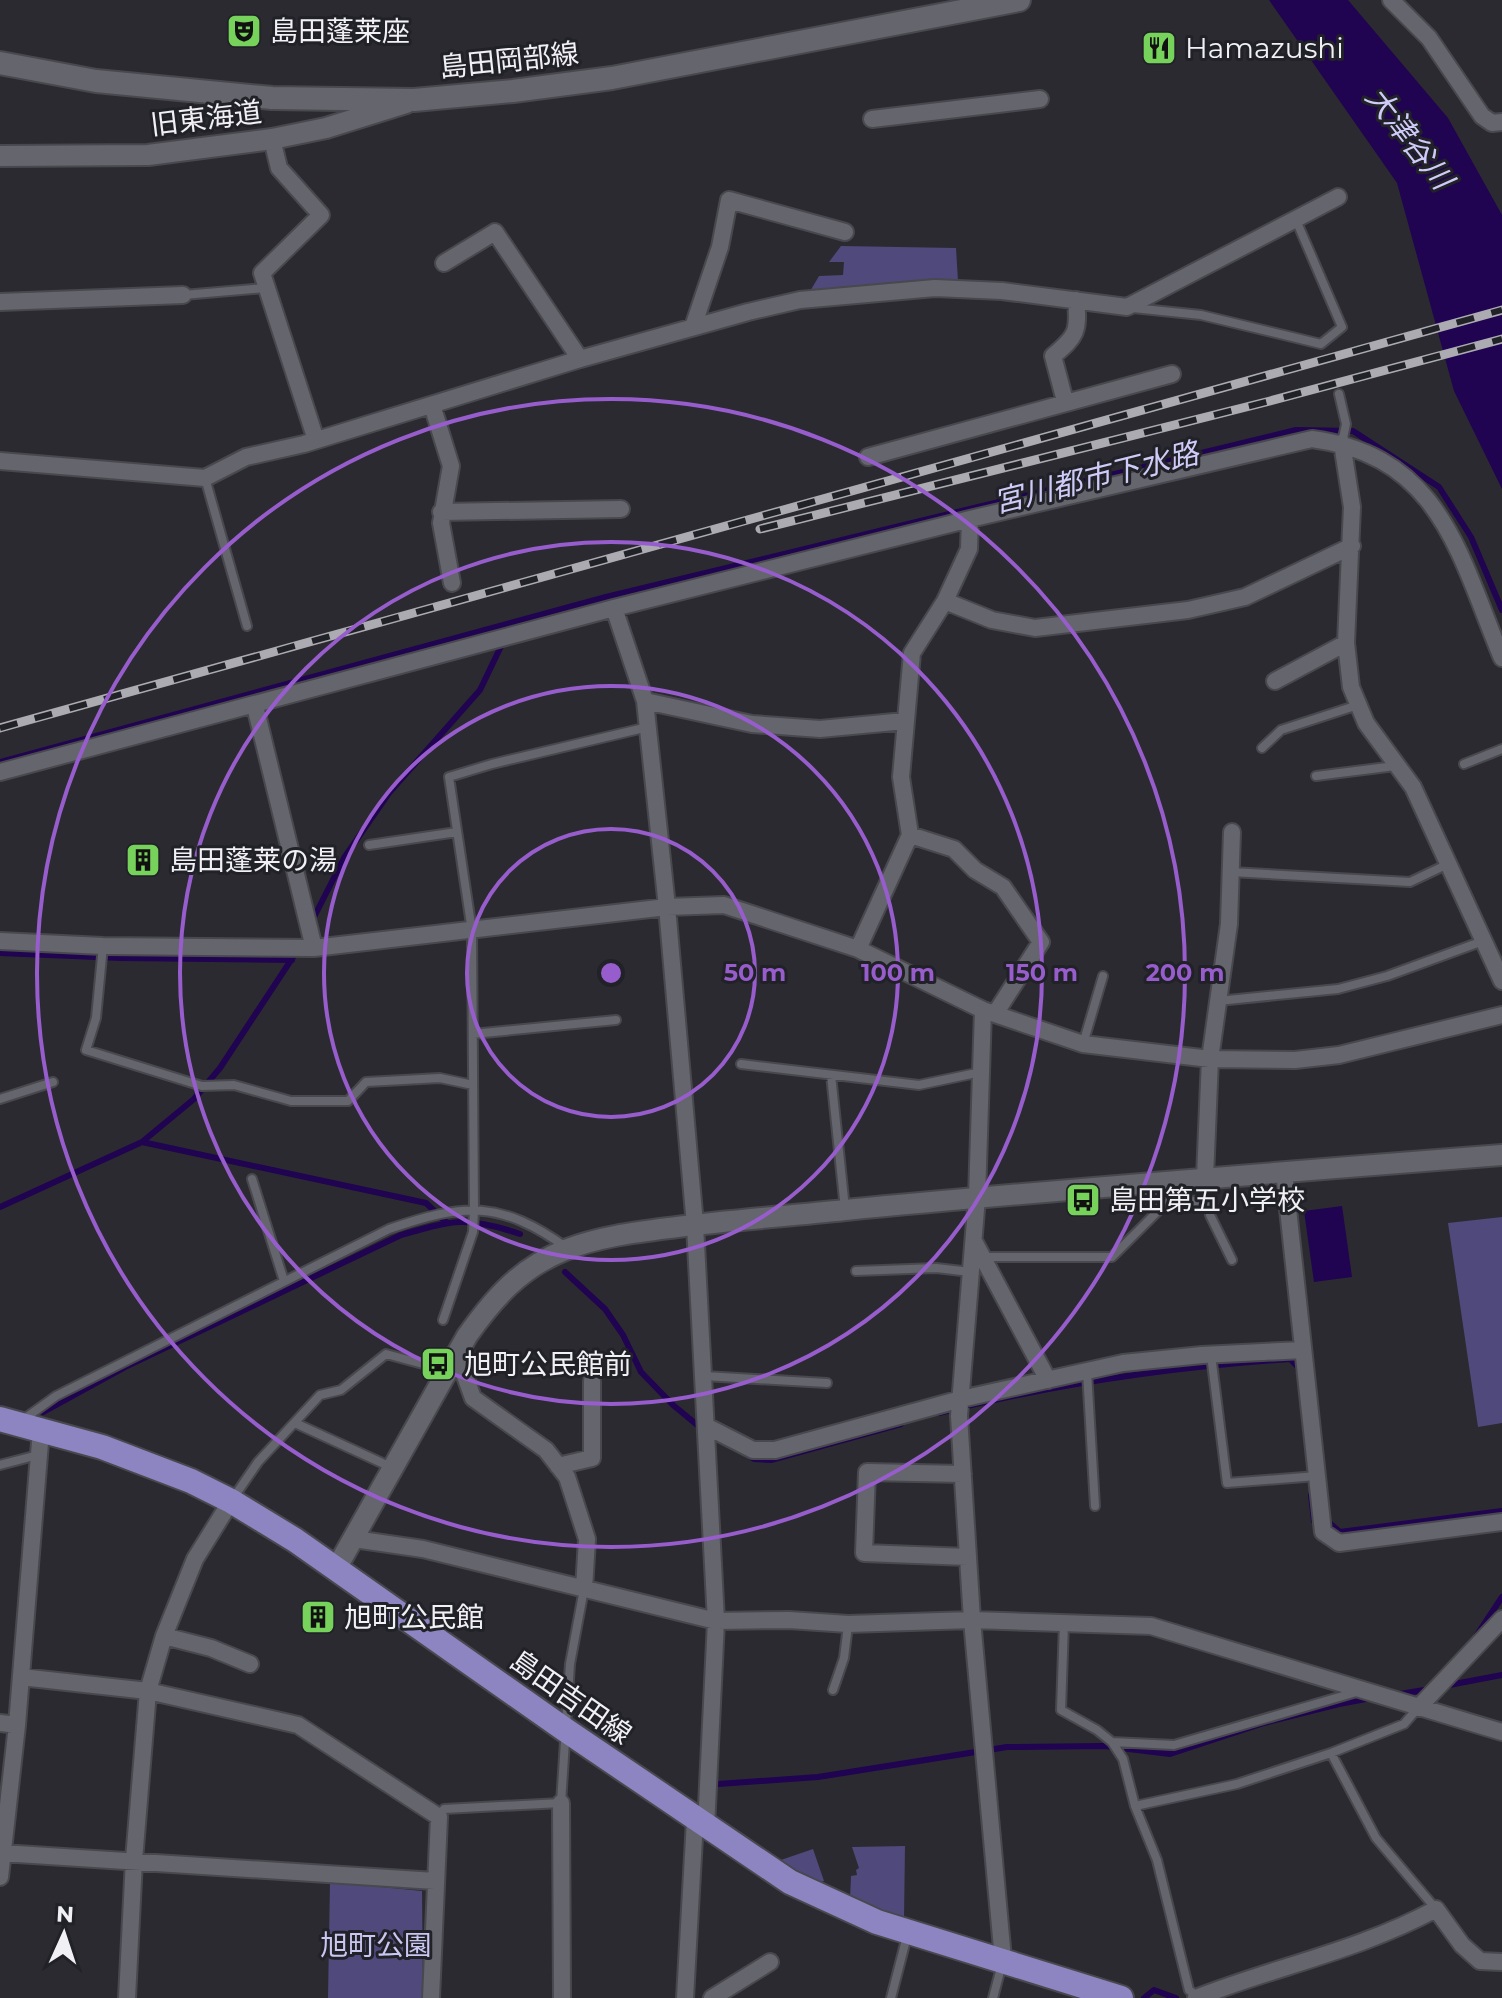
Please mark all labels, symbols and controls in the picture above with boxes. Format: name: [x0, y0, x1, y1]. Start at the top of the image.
theatre icon: 島田蓬莱座: [225, 12, 263, 50]
place label: 島田蓬莱座: [270, 14, 410, 48]
restaurant icon: Hamazushi: [1140, 29, 1178, 67]
place label: Hamazushi: [1185, 31, 1344, 65]
street label: 島田岡部線: [438, 36, 580, 84]
water label: 大津谷川: [1358, 79, 1463, 199]
street label: 旧東海道: [148, 94, 264, 142]
water label: 宮川都市下水路: [990, 433, 1205, 521]
building icon: 島田蓬莱の湯: [124, 841, 162, 879]
place label: 島田蓬莱の湯: [169, 843, 337, 877]
text: 50 m: [724, 958, 786, 987]
text: 100 m: [861, 958, 935, 987]
text: 150 m: [1006, 958, 1078, 987]
text: 200 m: [1146, 958, 1224, 987]
centre of rings: [597, 959, 625, 987]
bus stop icon: 島田第五小学校: [1064, 1181, 1102, 1219]
place label: 島田第五小学校: [1109, 1183, 1305, 1217]
bus stop icon: 旭町公民館前: [419, 1345, 457, 1383]
place label: 旭町公民館前: [464, 1347, 632, 1381]
building icon: 旭町公民館: [299, 1598, 337, 1636]
place label: 旭町公民館: [344, 1600, 484, 1634]
street label: 島田吉田線: [504, 1643, 638, 1751]
north arrow: [24, 1894, 104, 1974]
text: N: [55, 1901, 75, 1928]
park label: 旭町公園: [320, 1928, 432, 1962]

